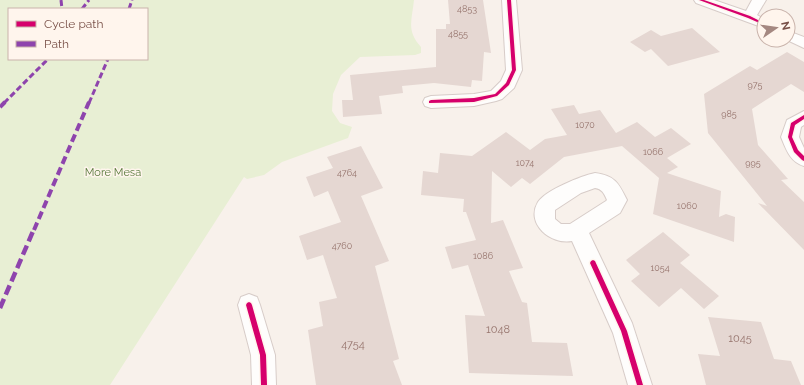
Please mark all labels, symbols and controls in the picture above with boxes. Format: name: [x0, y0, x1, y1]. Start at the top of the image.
house number: 4853: [457, 4, 477, 14]
legend: [8, 8, 148, 60]
north arrow: [756, 8, 796, 48]
text: Cycle path: [44, 17, 103, 31]
text: N: [778, 20, 793, 31]
house number: 4855: [448, 29, 468, 39]
text: Path: [44, 37, 69, 51]
house number: 975: [748, 80, 762, 90]
house number: 985: [721, 109, 737, 119]
house number: 1070: [575, 120, 595, 130]
house number: 1066: [643, 147, 664, 157]
house number: 1074: [516, 158, 534, 168]
house number: 995: [745, 158, 761, 168]
park label: More Mesa: [85, 166, 141, 179]
house number: 4764: [337, 168, 357, 178]
house number: 1060: [677, 201, 698, 211]
house number: 4760: [332, 241, 353, 251]
house number: 1086: [473, 251, 494, 261]
house number: 1054: [650, 263, 670, 273]
house number: 1048: [486, 323, 510, 336]
house number: 1045: [728, 332, 752, 345]
house number: 4754: [341, 338, 365, 351]

